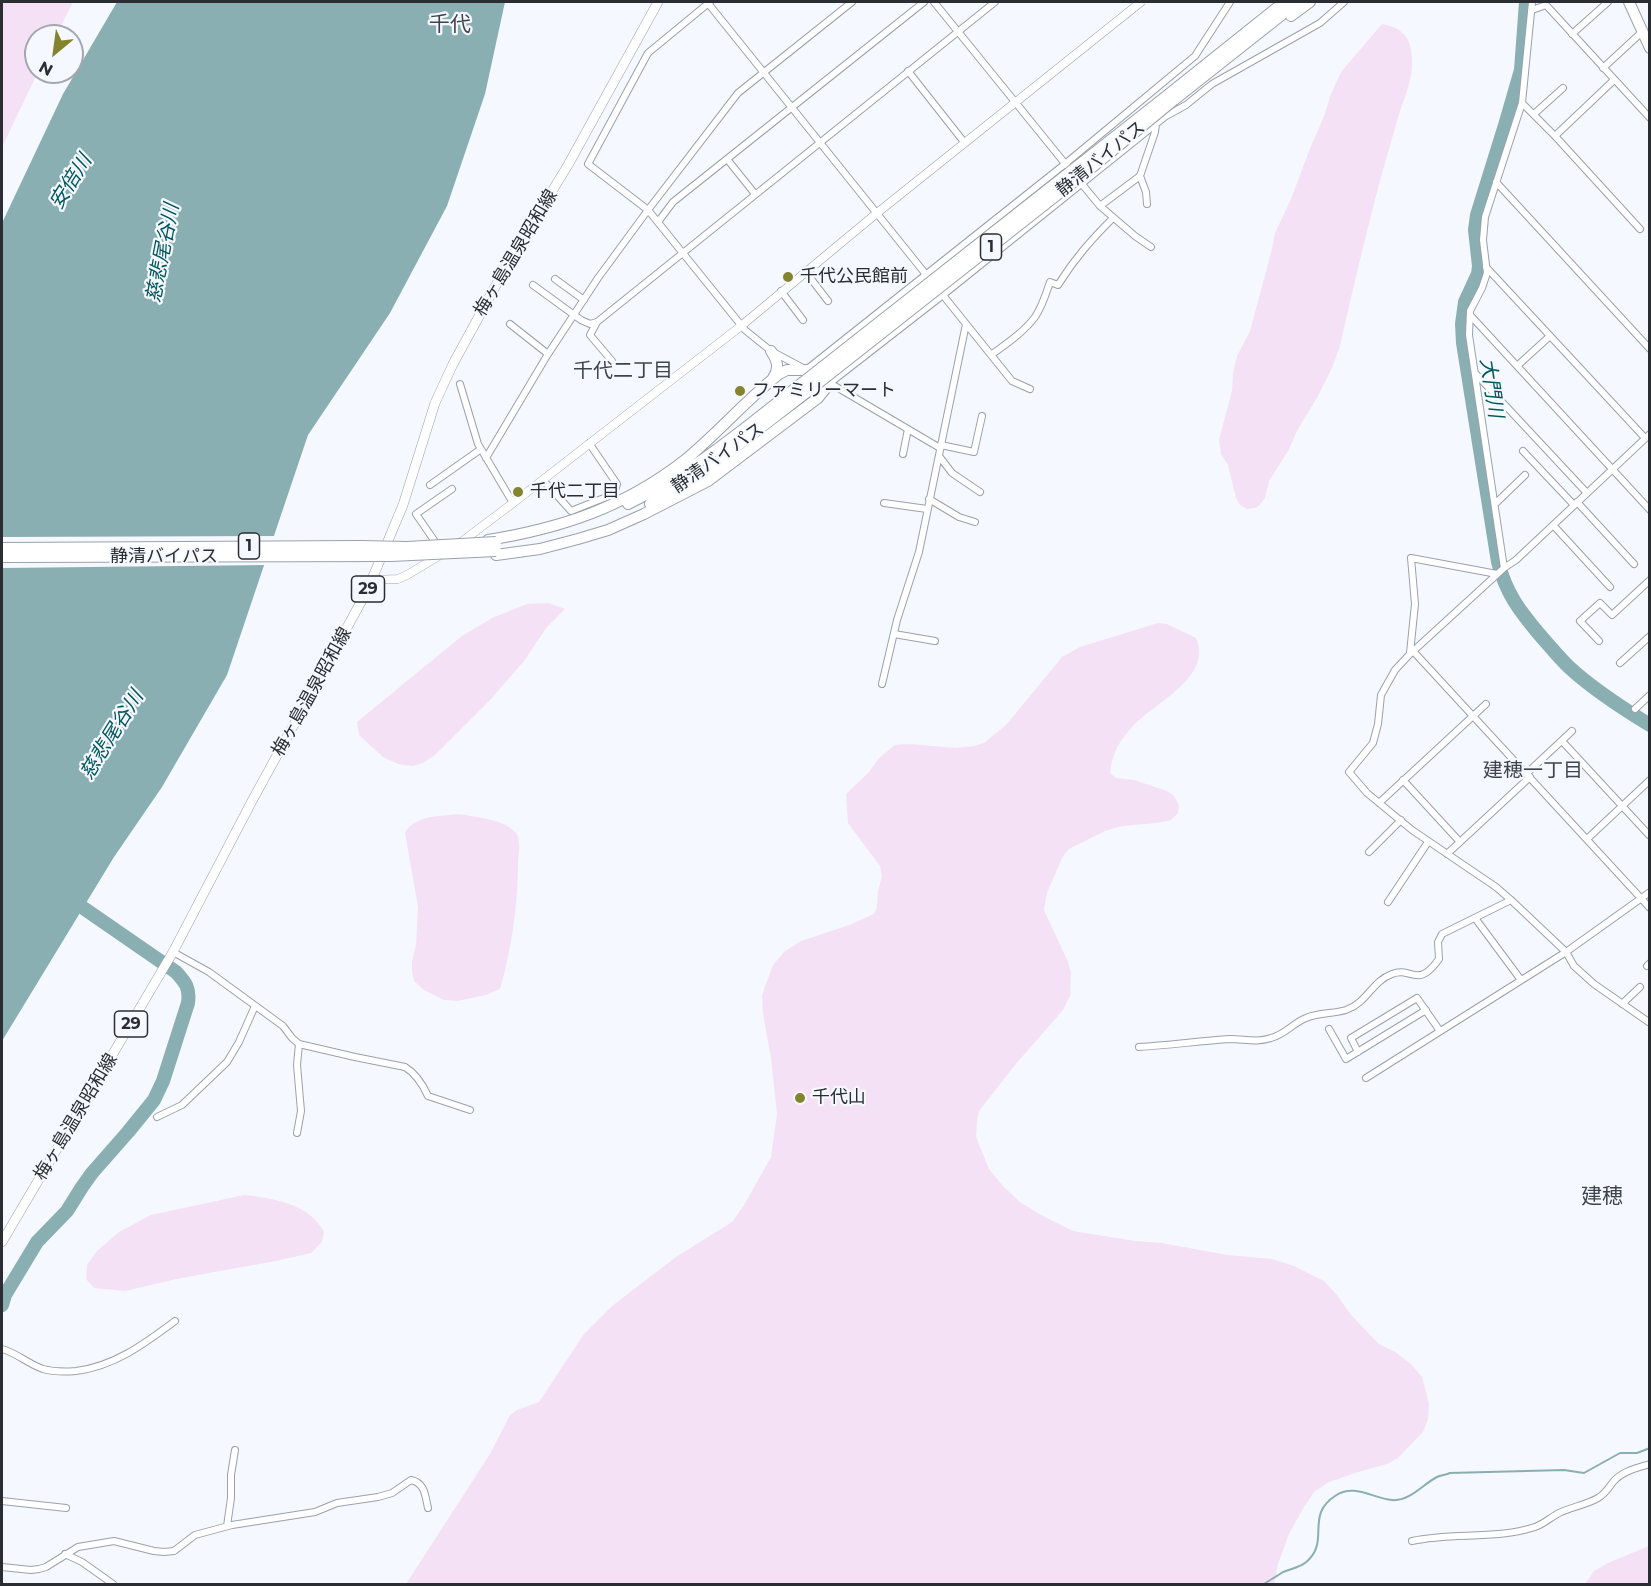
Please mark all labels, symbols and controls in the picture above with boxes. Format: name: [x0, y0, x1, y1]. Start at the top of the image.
district label: 千代: [429, 12, 471, 38]
north arrow: [24, 24, 84, 84]
text: N: [36, 57, 56, 80]
street label: 静清バイパス: [1052, 117, 1150, 201]
water label: 安倍川: [45, 150, 97, 214]
street label: 梅ヶ島温泉昭和線: [470, 186, 562, 320]
water label: 慈悲尾谷川: [142, 202, 184, 304]
road number: 1: [980, 234, 1002, 260]
place label: 千代公民館前: [800, 266, 908, 288]
marker: 千代公民館前: [781, 270, 795, 284]
water label: 大門川: [1474, 356, 1508, 420]
district label: 千代二丁目: [573, 359, 673, 383]
place label: ファミリーマート: [752, 380, 896, 402]
marker: ファミリーマート: [733, 384, 747, 398]
street label: 静清バイパス: [668, 418, 768, 498]
place label: 千代二丁目: [530, 481, 620, 503]
marker: 千代二丁目: [511, 485, 525, 499]
road number: 1: [238, 533, 260, 559]
street label: 静清バイパス: [110, 546, 218, 568]
road number: 29: [352, 576, 385, 602]
street label: 梅ヶ島温泉昭和線: [268, 624, 356, 760]
water label: 慈悲尾谷川: [75, 686, 149, 784]
district label: 建穂一丁目: [1483, 759, 1583, 783]
road number: 29: [114, 1011, 148, 1037]
street label: 梅ヶ島温泉昭和線: [30, 1050, 122, 1184]
place label: 千代山: [812, 1087, 866, 1109]
marker: 千代山: [793, 1091, 807, 1105]
district label: 建穂: [1581, 1184, 1623, 1210]

